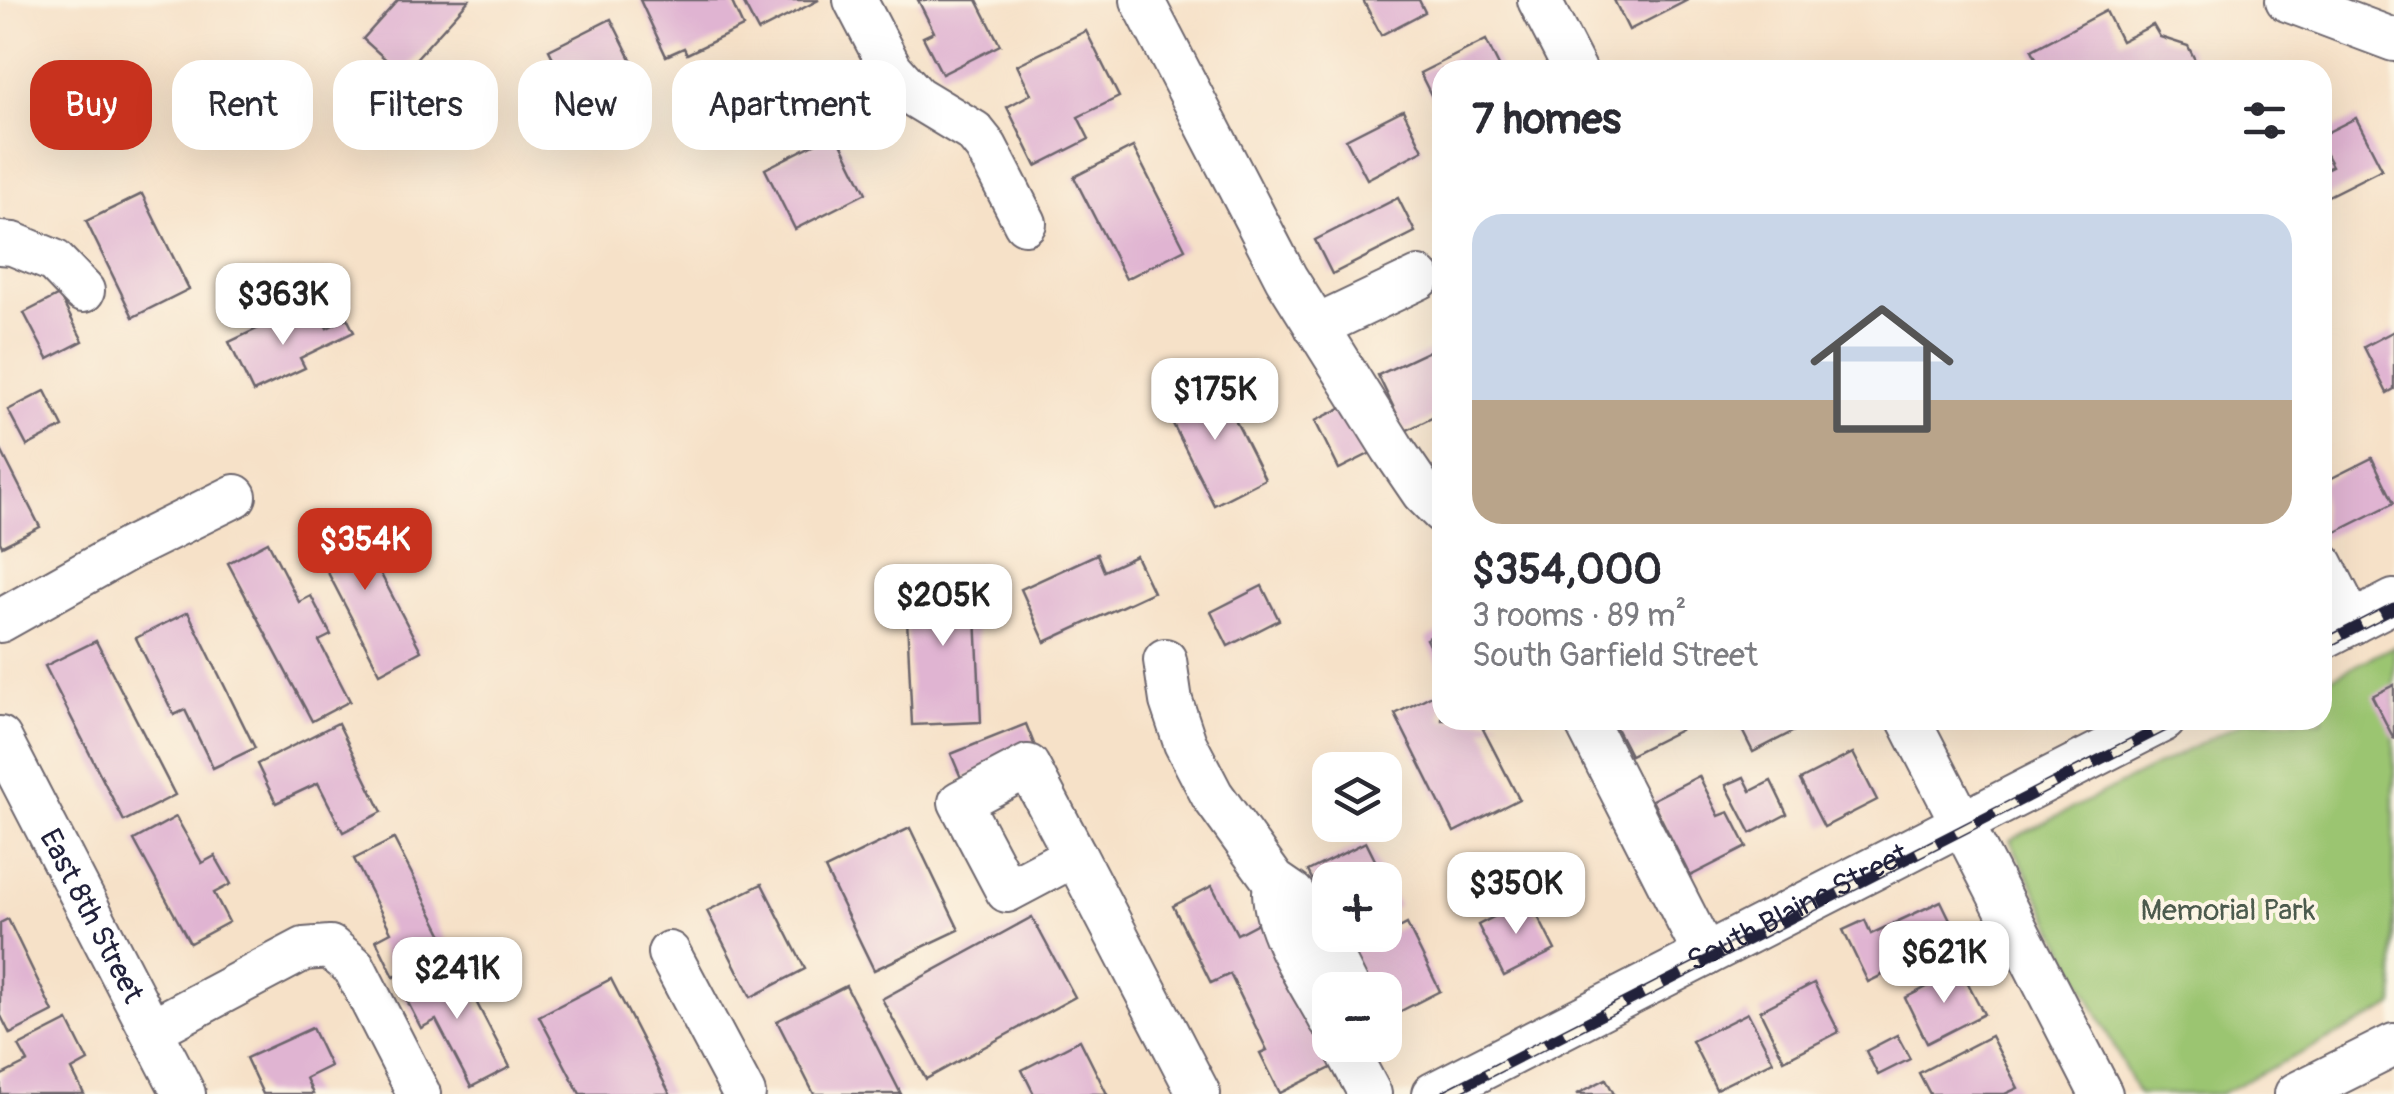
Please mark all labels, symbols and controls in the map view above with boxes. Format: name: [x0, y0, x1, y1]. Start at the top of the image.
chip: Buy: [30, 60, 152, 150]
chip: Rent: [172, 60, 313, 150]
chip: Filters: [333, 60, 498, 150]
chip: New: [518, 60, 652, 150]
chip: Apartment: [672, 60, 906, 150]
icon: filters: [2237, 93, 2292, 148]
text: 7 homes: [1472, 94, 1621, 146]
pin: $363K: [213, 263, 353, 348]
text: $363K: [238, 275, 328, 315]
icon: home: [1792, 279, 1972, 459]
pin: $175K: [1145, 358, 1285, 443]
text: $175K: [1173, 370, 1257, 410]
pin: $354K: [295, 508, 435, 593]
text: $354K: [320, 520, 410, 560]
text: $354,000: [1472, 544, 1662, 596]
pin: $205K: [873, 564, 1013, 649]
text: $205K: [896, 576, 990, 616]
text: 3 rooms · 89 m²: [1472, 596, 1686, 636]
text: South Garfield Street: [1472, 636, 1758, 676]
map controls: [1312, 752, 1402, 1062]
button: layers: [1312, 752, 1402, 842]
street label: East 8th Street: [31, 823, 152, 1010]
street label: South Blaine Street: [1681, 835, 1916, 980]
pin: $350K: [1446, 852, 1586, 937]
button: +: [1312, 862, 1402, 952]
text: $350K: [1469, 864, 1563, 904]
park label: Memorial Park: [2140, 892, 2316, 929]
pin: $621K: [1874, 921, 2014, 1006]
text: $621K: [1901, 933, 1987, 973]
pin: $241K: [387, 937, 527, 1022]
text: $241K: [414, 949, 500, 989]
button: −: [1312, 972, 1402, 1062]

